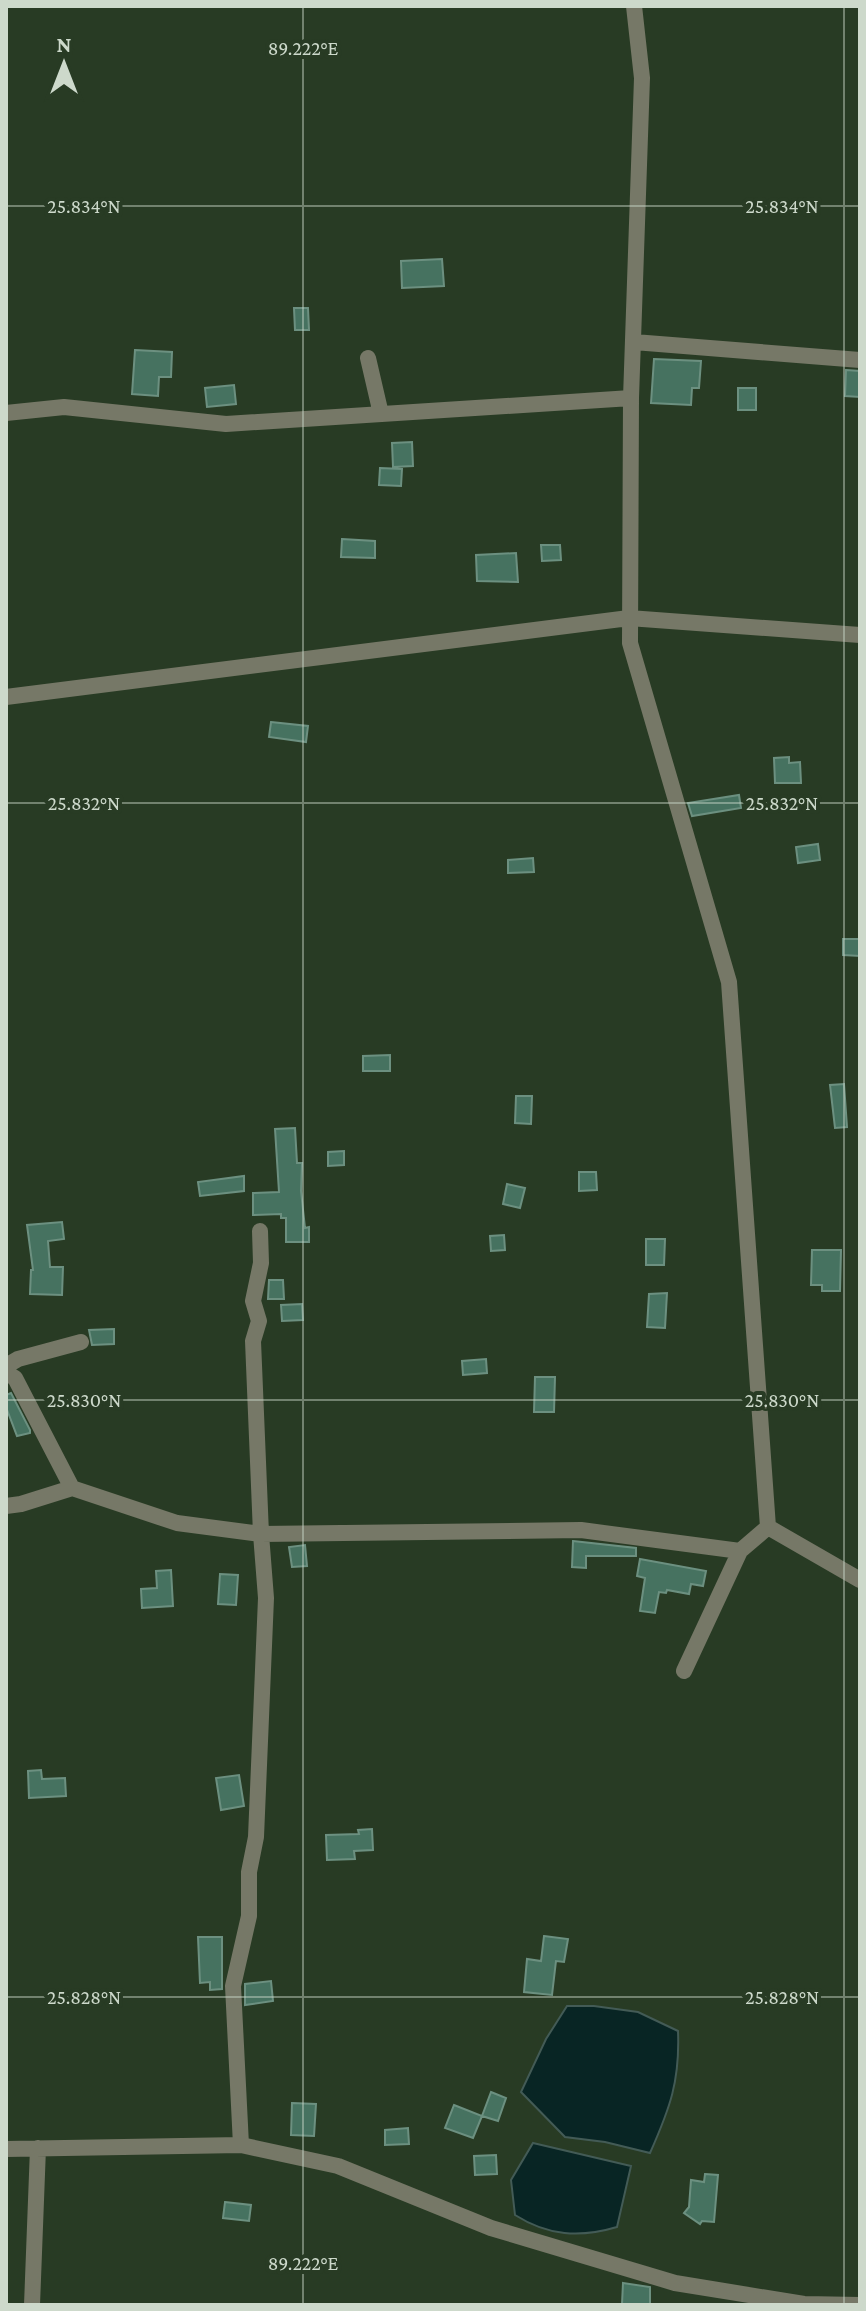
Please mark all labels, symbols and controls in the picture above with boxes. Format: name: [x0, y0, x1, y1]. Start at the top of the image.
north arrow: [24, 24, 104, 104]
text: N: [57, 32, 72, 57]
text: 89.222°E: [268, 37, 338, 59]
text: 25.834°N: [47, 195, 121, 217]
text: 25.834°N: [745, 195, 819, 217]
text: 25.832°N: [48, 792, 120, 814]
text: 25.832°N: [746, 792, 818, 814]
text: 25.830°N: [47, 1389, 121, 1411]
text: 25.830°N: [745, 1389, 819, 1411]
text: 25.828°N: [47, 1986, 121, 2008]
text: 25.828°N: [745, 1986, 819, 2008]
text: 89.222°E: [268, 2252, 338, 2274]

